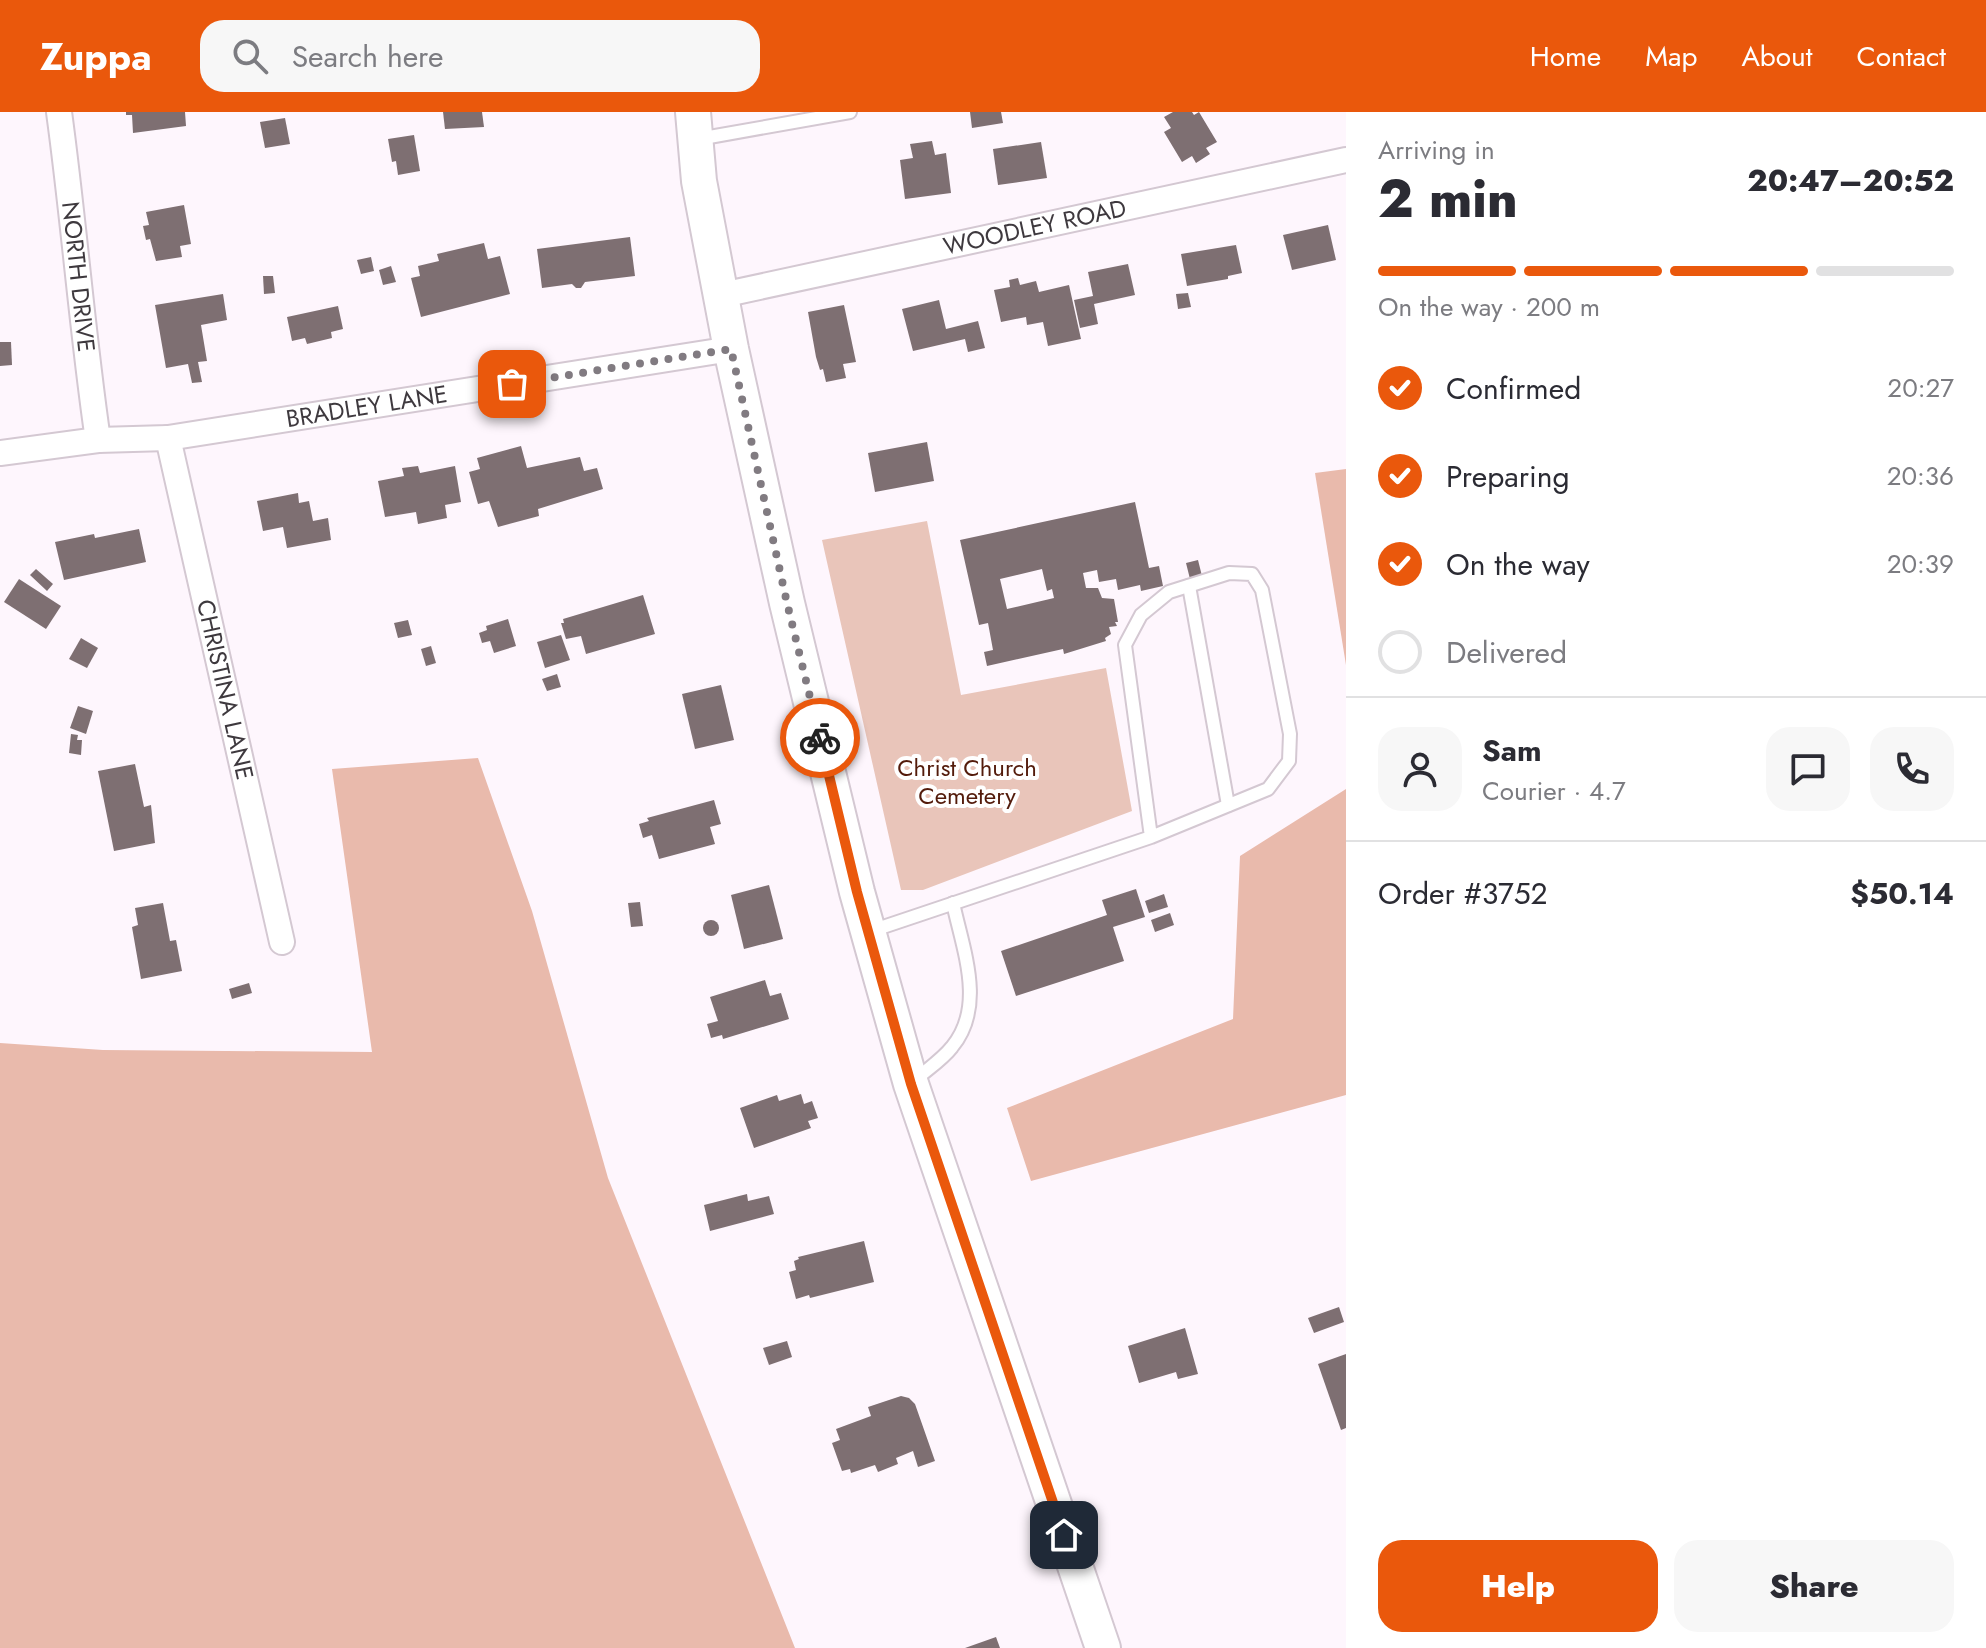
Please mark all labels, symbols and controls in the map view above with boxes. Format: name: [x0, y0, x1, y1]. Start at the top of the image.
search box: [200, 20, 760, 92]
text: Zuppa: [40, 29, 152, 84]
icon: search: [228, 34, 272, 78]
text: Search here: [292, 35, 443, 78]
text: Home: [1530, 36, 1601, 77]
text: Map: [1645, 36, 1697, 77]
text: About: [1741, 36, 1813, 77]
text: Contact: [1857, 36, 1946, 77]
text: Arriving in: [1378, 131, 1495, 169]
text: 20:47–20:52: [1747, 159, 1954, 202]
text: 2 min: [1378, 161, 1518, 237]
street label: WOODLEY ROAD: [940, 190, 1129, 264]
street label: NORTH DRIVE: [53, 200, 104, 354]
text: On the way · 200 m: [1378, 288, 1600, 326]
pin: [478, 350, 546, 418]
icon: bag: [490, 362, 534, 406]
icon: check: [1378, 366, 1422, 410]
text: Confirmed: [1446, 367, 1581, 410]
text: 20:27: [1887, 369, 1954, 407]
street label: BRADLEY LANE: [283, 376, 450, 436]
icon: check: [1378, 454, 1422, 498]
text: Preparing: [1446, 455, 1570, 498]
text: 20:36: [1887, 457, 1954, 495]
icon: check: [1378, 542, 1422, 586]
text: On the way: [1446, 543, 1590, 586]
text: 20:39: [1887, 545, 1954, 583]
street label: CHRISTINA LANE: [188, 596, 263, 783]
text: Delivered: [1446, 631, 1567, 674]
courier: [780, 698, 860, 778]
icon: bike: [798, 716, 842, 760]
button: person: [1378, 727, 1462, 811]
button: chat: [1766, 727, 1850, 811]
button: phone: [1870, 727, 1954, 811]
text: Sam: [1482, 729, 1542, 772]
park label: Christ Church Cemetery: [897, 750, 1037, 813]
text: Courier · 4.7: [1482, 772, 1626, 810]
text: Order #3752: [1378, 872, 1548, 915]
text: $50.14: [1850, 872, 1954, 915]
pin: [1030, 1501, 1098, 1569]
icon: home: [1042, 1513, 1086, 1557]
button: Help: [1378, 1540, 1658, 1632]
button: Share: [1674, 1540, 1954, 1632]

